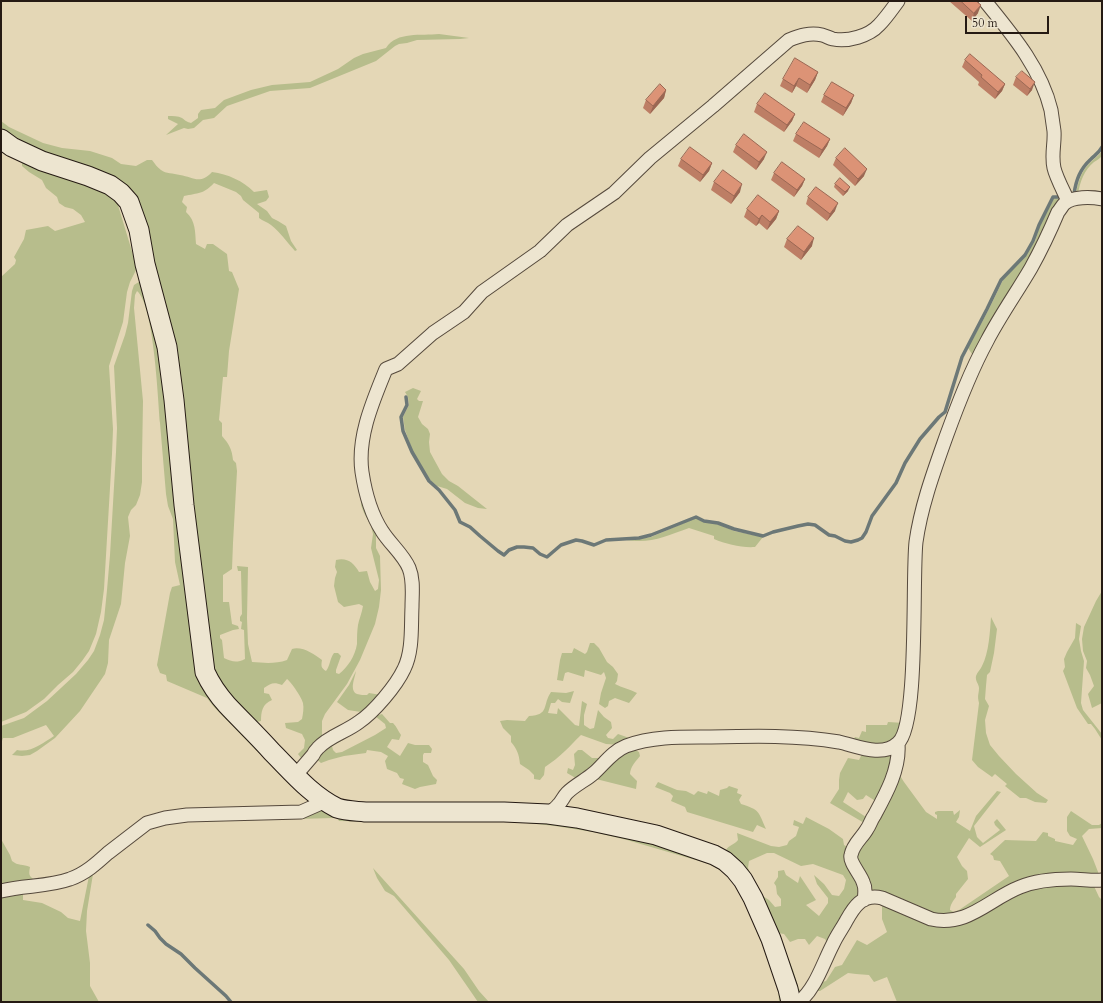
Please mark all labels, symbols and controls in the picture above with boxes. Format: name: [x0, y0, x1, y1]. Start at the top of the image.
scale bar: [967, 8, 1051, 34]
text: 50 m: [972, 15, 998, 31]

